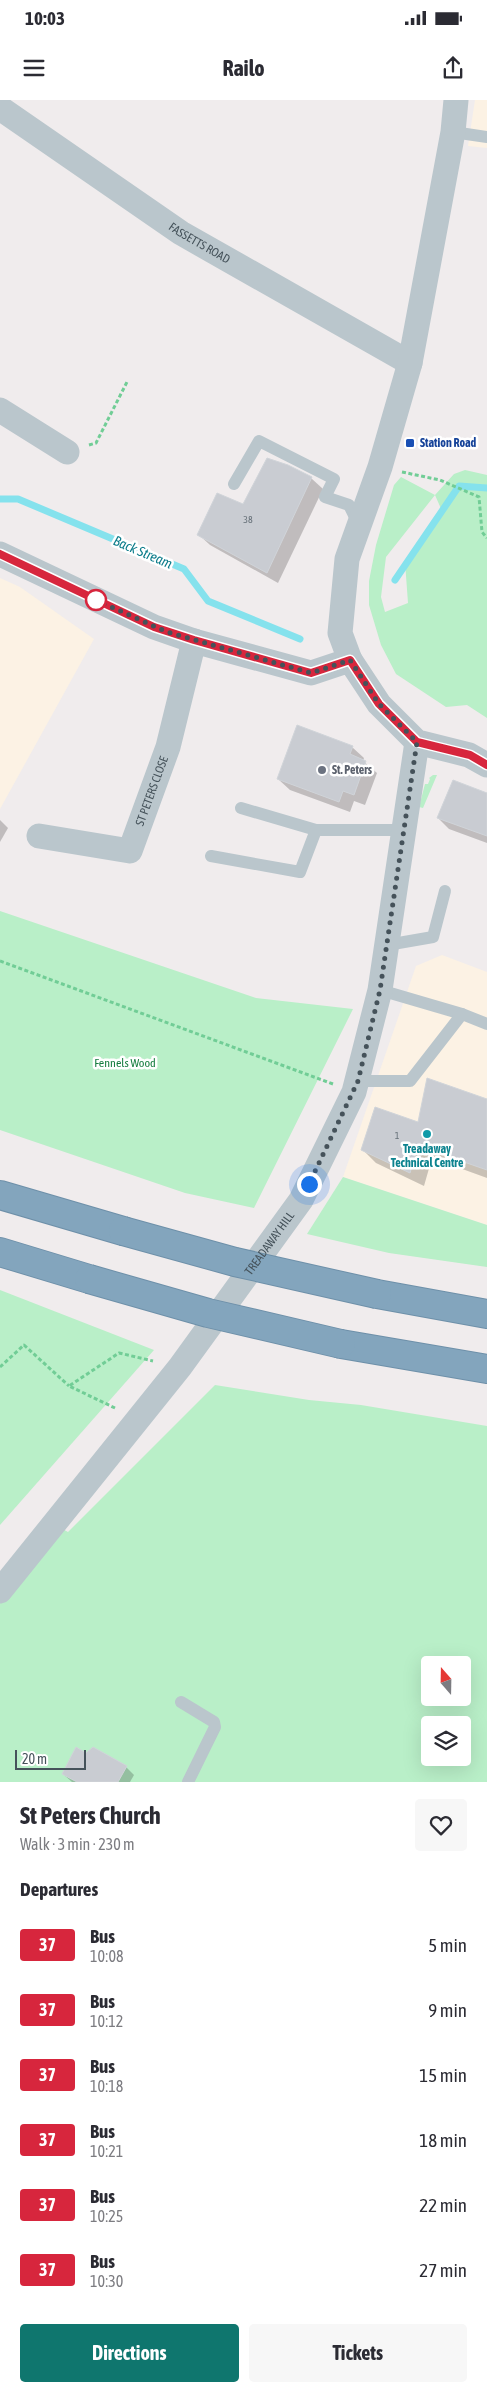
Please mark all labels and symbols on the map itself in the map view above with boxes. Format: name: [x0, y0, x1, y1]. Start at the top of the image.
street label: FASSETTS ROAD: [166, 220, 233, 267]
place label: Station Road: [420, 436, 477, 450]
marker: Station Road: [404, 437, 416, 449]
house number: 38: [243, 514, 253, 525]
water label: Back Stream: [111, 532, 175, 572]
unlabelled marker: [85, 589, 107, 611]
street label: ST PETERS CLOSE: [133, 754, 171, 828]
place label: St. Peters: [332, 763, 373, 777]
marker: St. Peters: [316, 764, 328, 776]
park label: Fennels Wood: [94, 1056, 156, 1070]
marker: Treadaway Technical Centre: [421, 1128, 433, 1140]
house number: 1: [395, 1130, 400, 1141]
place label: Treadaway Technical Centre: [391, 1142, 464, 1170]
your location: [297, 1172, 322, 1197]
street label: TREADAWAY HILL: [242, 1209, 297, 1278]
north arrow: [421, 1656, 471, 1706]
scale bar: [15, 1747, 86, 1770]

